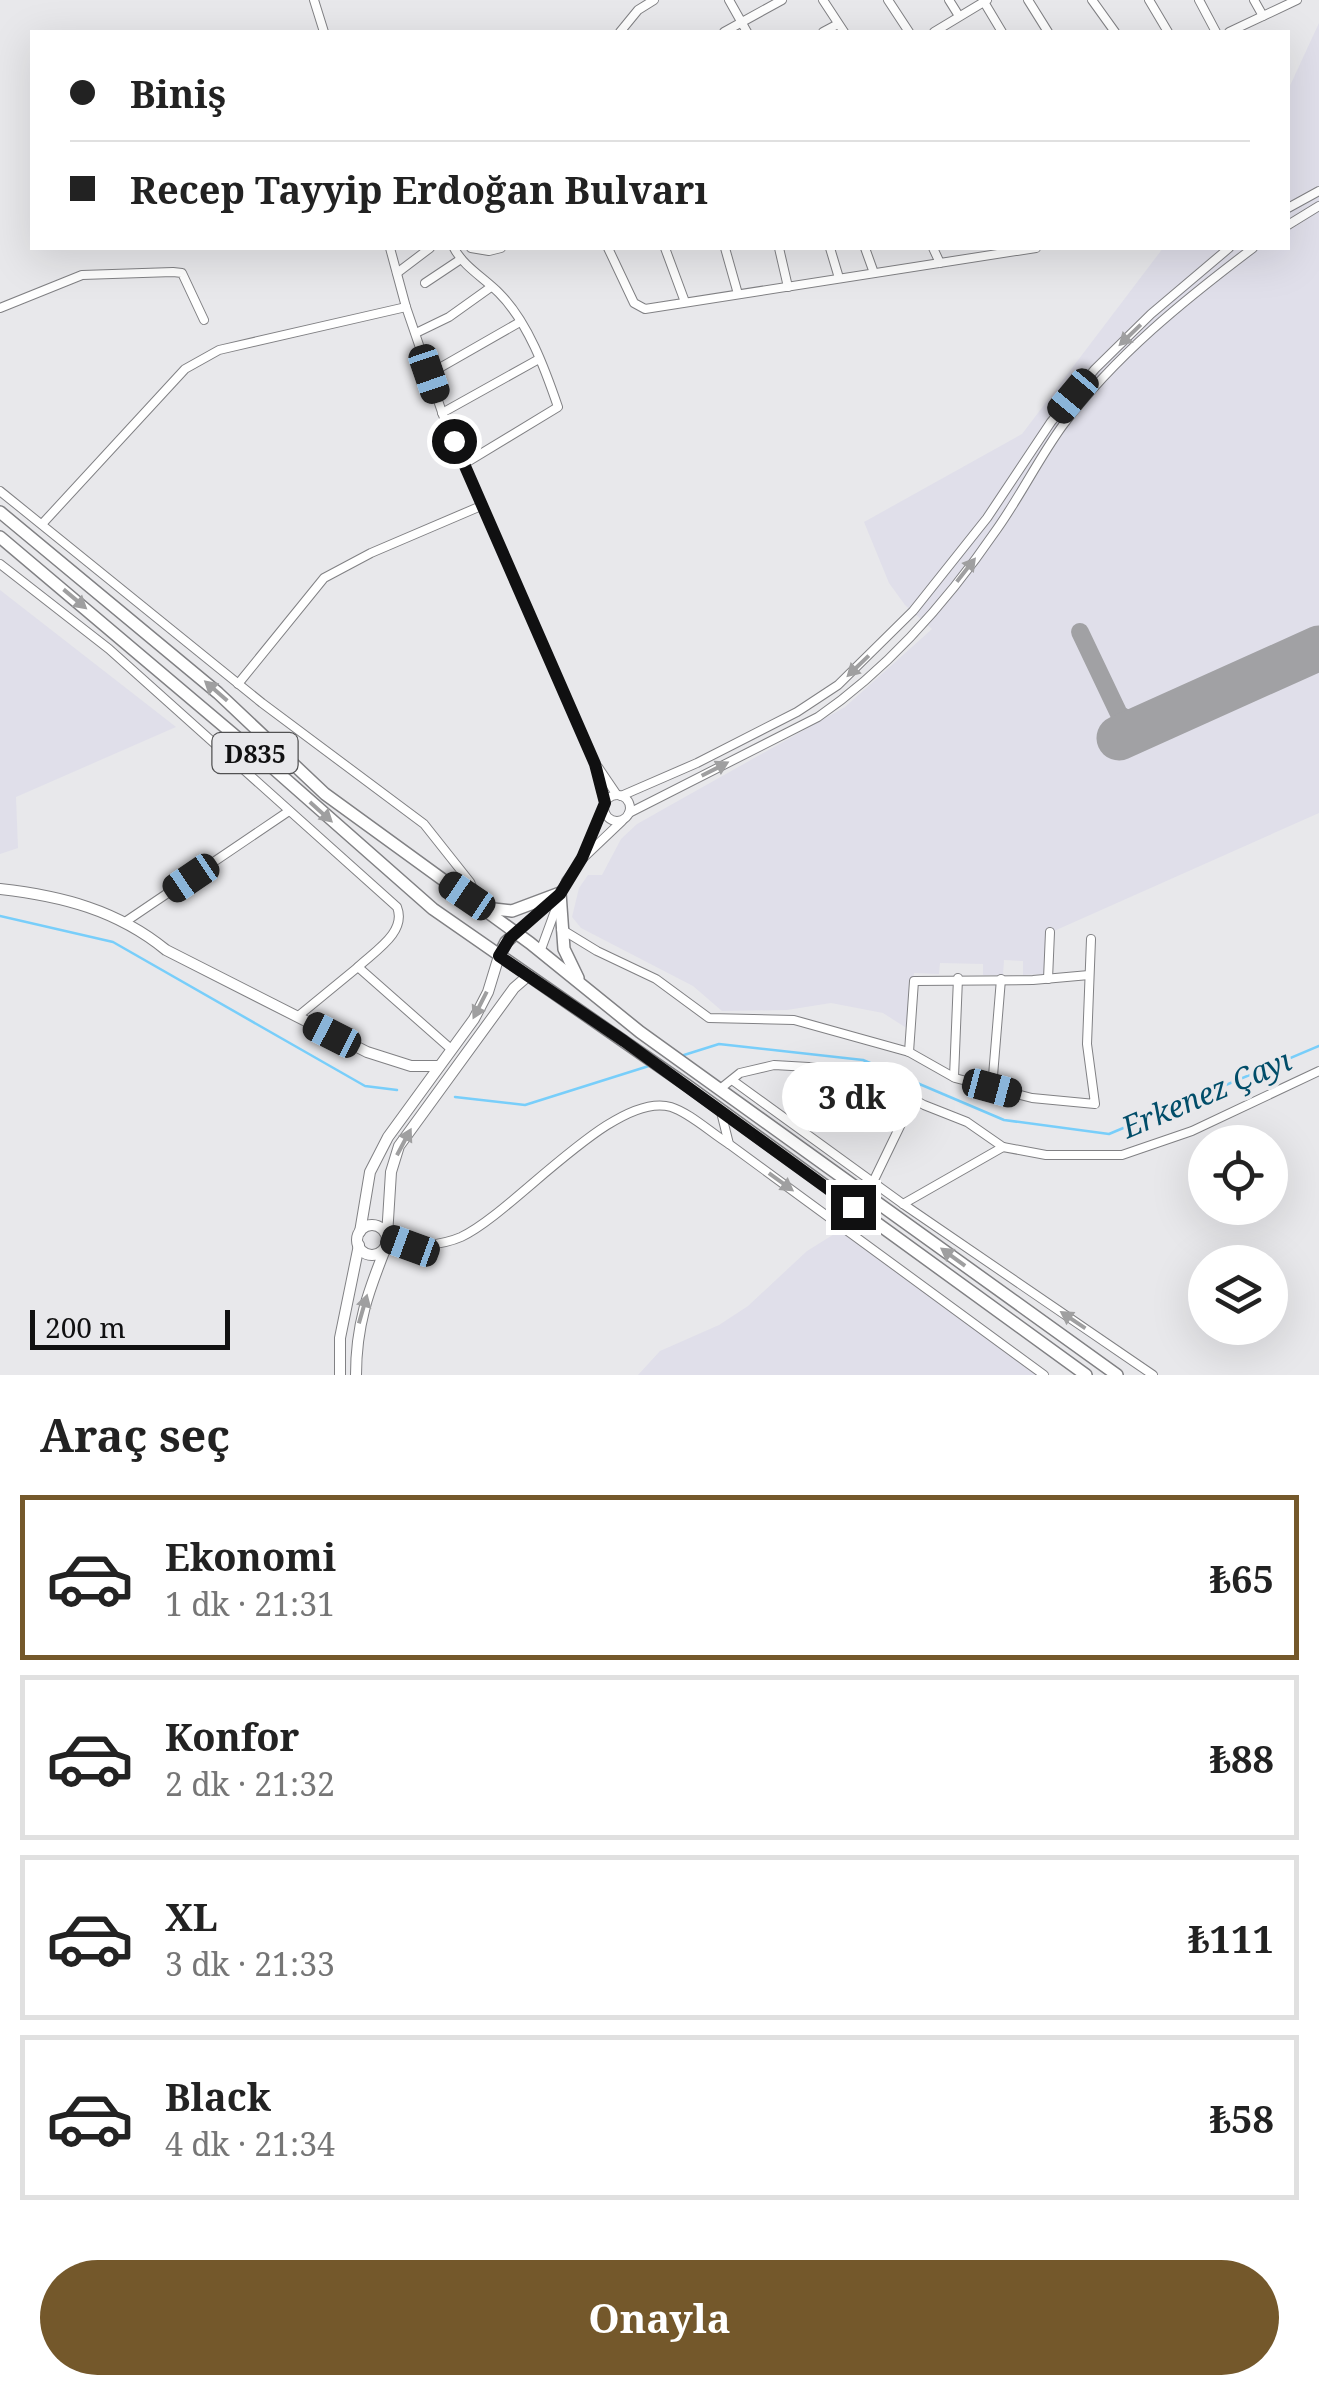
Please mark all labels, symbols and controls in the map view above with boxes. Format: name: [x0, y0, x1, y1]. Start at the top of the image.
text: Biniş: [130, 67, 226, 119]
text: Recep Tayyip Erdoğan Bulvarı: [130, 163, 708, 215]
one-way arrow: [1118, 323, 1142, 346]
car: [405, 341, 453, 407]
car: [1042, 363, 1104, 429]
route start: [432, 419, 477, 464]
one-way arrow: [955, 557, 976, 582]
one-way arrow: [63, 588, 88, 609]
one-way arrow: [846, 654, 870, 677]
one-way arrow: [204, 681, 229, 703]
road number: D835: [212, 733, 298, 773]
one-way arrow: [701, 761, 730, 778]
one-way arrow: [308, 800, 333, 822]
car: [158, 849, 224, 907]
car: [434, 867, 500, 925]
one-way arrow: [472, 991, 489, 1020]
car: [298, 1008, 366, 1062]
water label: Erkenez Çayı: [1114, 1039, 1297, 1148]
callout: 3 dk: [783, 1062, 923, 1132]
car: [959, 1066, 1025, 1110]
text: 3 dk: [818, 1075, 886, 1118]
map controls: [1188, 1125, 1288, 1345]
button: locate: [1188, 1125, 1288, 1225]
one-way arrow: [395, 1127, 412, 1156]
one-way arrow: [768, 1172, 794, 1191]
route end: [831, 1185, 876, 1230]
car: [377, 1222, 443, 1270]
button: layers: [1188, 1245, 1288, 1345]
one-way arrow: [939, 1247, 966, 1267]
one-way arrow: [356, 1294, 372, 1325]
scale bar: [30, 1305, 230, 1350]
text: 200 m: [45, 1308, 126, 1346]
one-way arrow: [1059, 1311, 1086, 1330]
text: Araç seç: [40, 1404, 230, 1465]
text: Ekonomi: [165, 1530, 336, 1582]
icon: car: [45, 1533, 135, 1623]
text: ₺65: [1210, 1552, 1274, 1604]
text: 1 dk · 21:31: [165, 1582, 335, 1625]
text: Konfor: [165, 1710, 299, 1762]
icon: car: [45, 1713, 135, 1803]
text: ₺88: [1210, 1732, 1274, 1784]
text: 2 dk · 21:32: [165, 1762, 335, 1805]
text: XL: [165, 1890, 218, 1942]
icon: car: [45, 1893, 135, 1983]
text: ₺111: [1188, 1912, 1274, 1964]
text: 3 dk · 21:33: [165, 1942, 335, 1985]
text: Black: [165, 2070, 271, 2122]
icon: car: [45, 2073, 135, 2163]
text: ₺58: [1210, 2092, 1274, 2144]
text: 4 dk · 21:34: [165, 2122, 335, 2165]
button: Onayla: [40, 2260, 1279, 2375]

